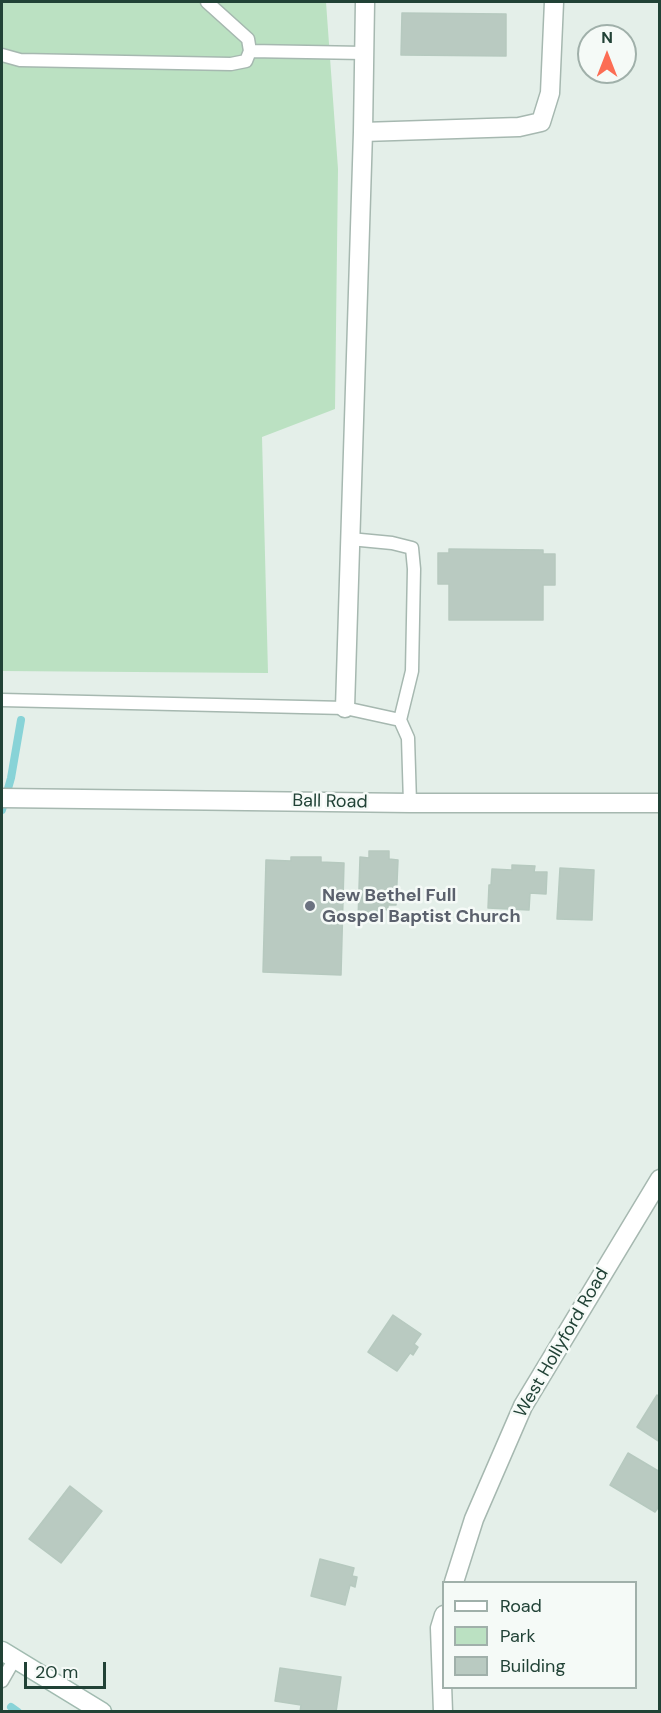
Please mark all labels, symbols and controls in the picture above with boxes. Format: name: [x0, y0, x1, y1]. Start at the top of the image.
north arrow: [577, 24, 637, 84]
text: N: [601, 27, 613, 48]
street label: Ball Road: [292, 791, 368, 813]
place label: New Bethel Full Gospel Baptist Church: [322, 885, 521, 928]
marker: New Bethel Full Gospel Baptist Church: [303, 899, 317, 913]
street label: West Hollyford Road: [510, 1264, 614, 1422]
legend: [442, 1581, 637, 1689]
text: Road: [500, 1594, 542, 1618]
text: Park: [500, 1624, 536, 1648]
scale bar: [27, 1650, 110, 1688]
text: Building: [500, 1654, 565, 1678]
text: 20 m: [35, 1660, 78, 1684]

